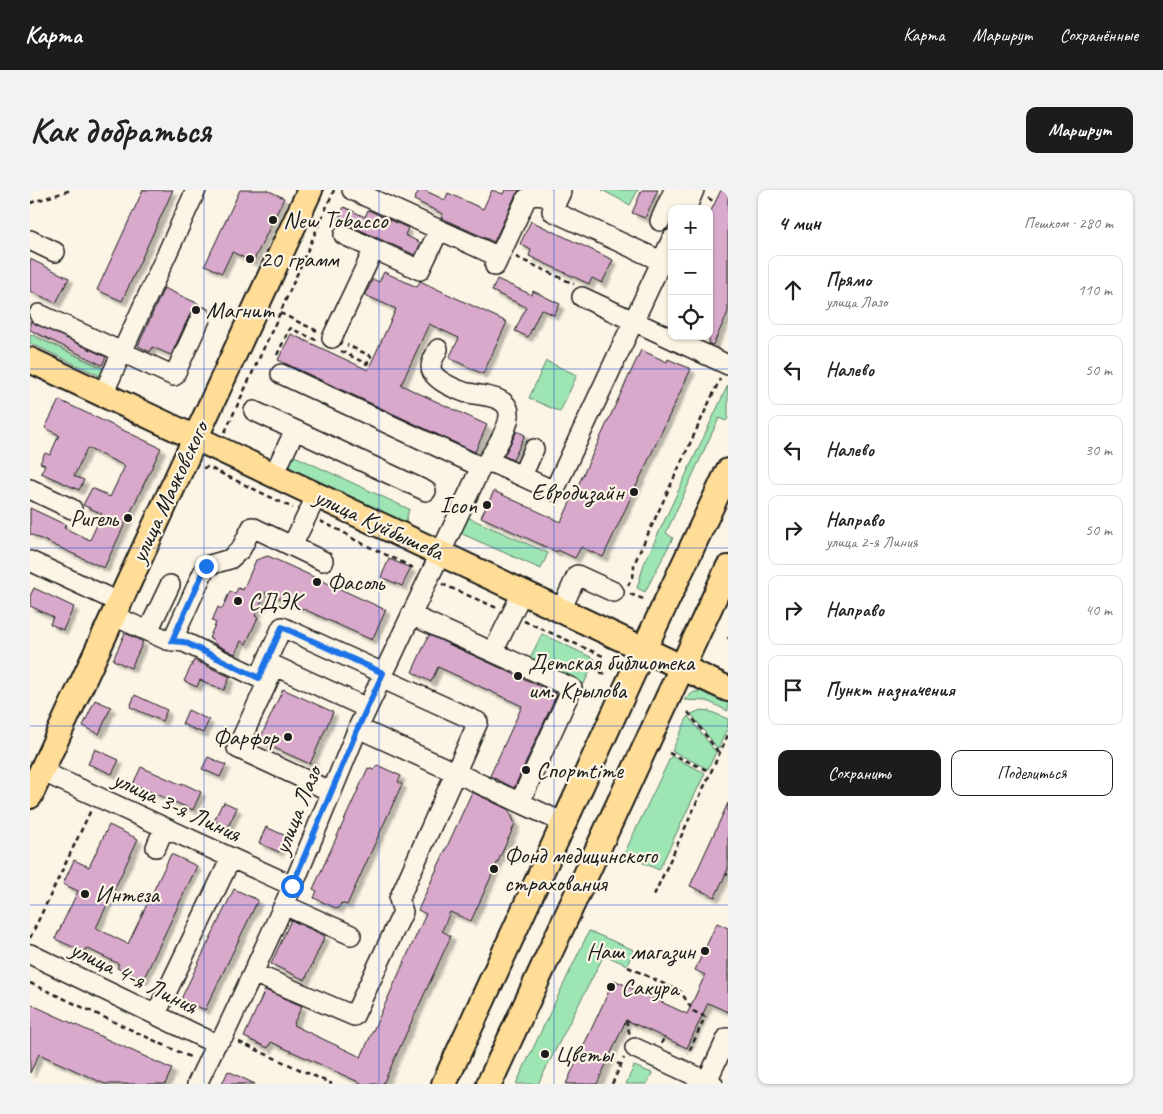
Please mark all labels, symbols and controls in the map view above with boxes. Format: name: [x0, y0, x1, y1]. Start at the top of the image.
text: Карта: [25, 20, 82, 50]
text: Карта: [903, 24, 944, 46]
text: Маршрут: [972, 24, 1032, 46]
text: Сохранённые: [1060, 24, 1138, 46]
button: Маршрут: [1026, 107, 1133, 153]
text: Как добраться: [30, 108, 211, 153]
place label: New Tobacco: [283, 205, 389, 235]
map controls: [668, 205, 713, 340]
button: +: [668, 205, 713, 250]
text: 4 мин: [778, 210, 821, 236]
text: Пешком · 280 m: [1024, 213, 1113, 233]
marker: New Tobacco: [267, 214, 279, 226]
place label: 20 грамм: [260, 244, 340, 274]
button: −: [668, 250, 713, 295]
marker: 20 грамм: [244, 253, 256, 265]
text: Прямо: [826, 268, 871, 292]
icon: ahead: [779, 276, 807, 304]
text: 110 m: [1078, 280, 1112, 300]
text: улица Лазо: [826, 292, 887, 312]
place label: Магнит: [206, 295, 275, 325]
button: locate: [668, 295, 713, 340]
marker: Магнит: [190, 304, 202, 316]
icon: left: [779, 356, 807, 384]
text: Налево: [826, 358, 874, 382]
text: 50 m: [1085, 360, 1112, 380]
street label: улица Маяковского: [122, 414, 216, 569]
icon: left: [779, 436, 807, 464]
text: Налево: [826, 438, 874, 462]
text: 30 m: [1085, 440, 1112, 460]
place label: Евродизайн: [531, 477, 626, 508]
street label: улица Куйбышева: [308, 480, 450, 568]
marker: Евродизайн: [628, 486, 640, 498]
place label: Icon: [440, 490, 477, 520]
marker: Icon: [481, 499, 493, 511]
place label: Ригель: [70, 503, 120, 533]
text: Направо: [826, 508, 884, 532]
marker: Ригель: [122, 512, 134, 524]
icon: right: [779, 516, 807, 544]
text: 50 m: [1085, 520, 1112, 540]
text: улица 2-я Линия: [826, 532, 918, 552]
route end: [195, 555, 218, 578]
place label: Фасоль: [327, 567, 386, 597]
marker: Фасоль: [311, 576, 323, 588]
place label: СДЭК: [248, 586, 306, 616]
marker: СДЭК: [232, 595, 244, 607]
icon: right: [779, 596, 807, 624]
text: Направо: [826, 598, 884, 622]
text: 40 m: [1085, 600, 1112, 620]
place label: Детская библиотека им. Крылова: [528, 647, 696, 705]
marker: Детская библиотека им. Крылова: [512, 670, 524, 682]
icon: arrive: [779, 676, 807, 704]
text: Пункт назначения: [826, 678, 955, 702]
place label: Фарфор: [213, 722, 280, 752]
marker: Фарфор: [282, 731, 294, 743]
button: Сохранить: [778, 750, 941, 796]
button: Поделиться: [951, 750, 1113, 796]
place label: Спортtime: [536, 755, 625, 785]
street label: улица Лазо: [265, 759, 329, 860]
street label: улица 3-я Линия: [107, 763, 247, 849]
marker: Спортtime: [520, 764, 532, 776]
place label: Фонд медицинского страхования: [504, 840, 659, 898]
marker: Фонд медицинского страхования: [488, 863, 500, 875]
route start: [281, 875, 304, 898]
place label: Интеза: [95, 879, 160, 909]
marker: Интеза: [79, 888, 91, 900]
street label: улица 4-я Линия: [64, 933, 203, 1021]
place label: Наш магазин: [586, 936, 696, 967]
marker: Наш магазин: [699, 945, 711, 957]
place label: Сакура: [621, 972, 680, 1002]
marker: Сакура: [605, 981, 617, 993]
place label: Цветы: [555, 1039, 615, 1069]
marker: Цветы: [539, 1048, 551, 1060]

